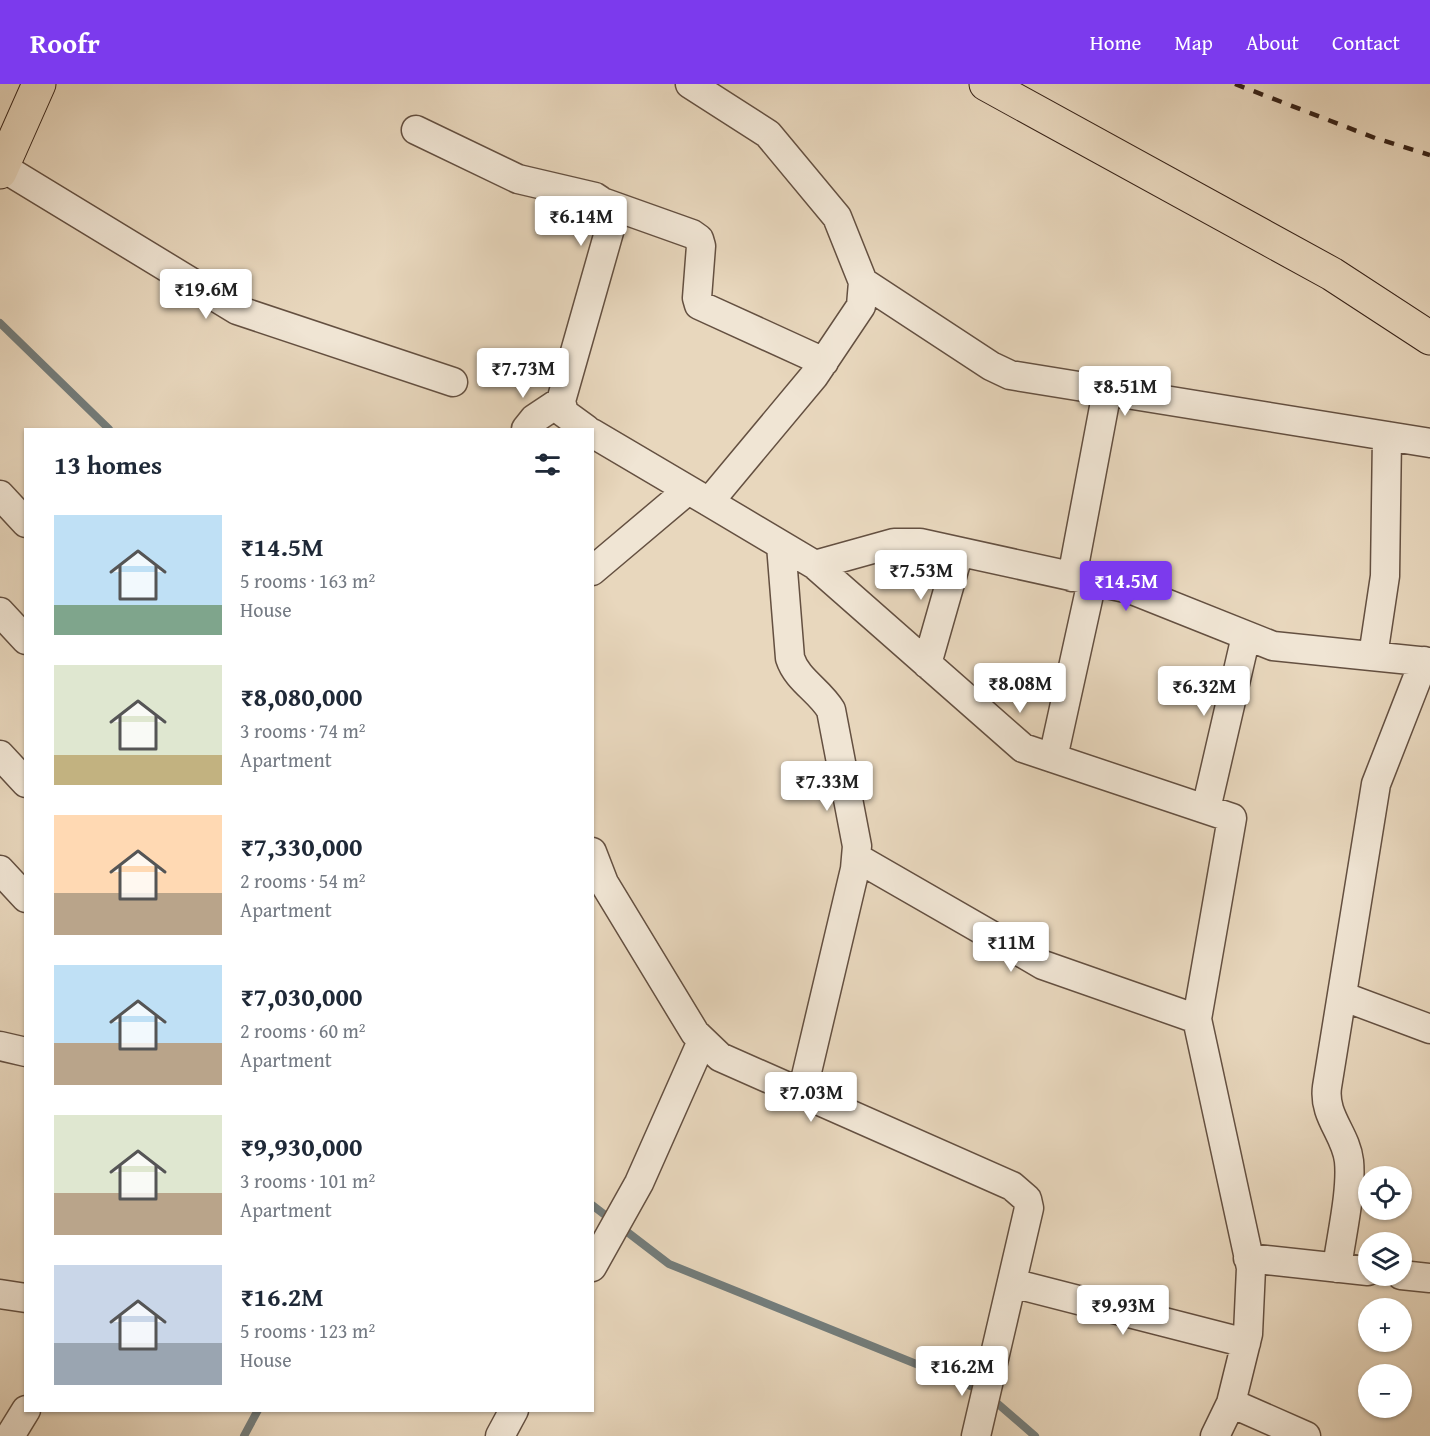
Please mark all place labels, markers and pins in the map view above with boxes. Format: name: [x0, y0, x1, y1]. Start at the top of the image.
pin: ₹6.14M: [532, 196, 630, 247]
pin: ₹19.6M: [157, 269, 255, 320]
pin: ₹7.73M: [474, 348, 572, 399]
pin: ₹8.51M: [1076, 366, 1174, 417]
pin: ₹7.53M: [872, 550, 970, 601]
pin: ₹14.5M: [1077, 561, 1175, 612]
pin: ₹8.08M: [971, 663, 1069, 714]
pin: ₹6.32M: [1155, 666, 1253, 717]
pin: ₹7.33M: [778, 761, 876, 812]
pin: ₹11M: [975, 922, 1047, 973]
pin: ₹7.03M: [762, 1072, 860, 1123]
pin: ₹9.93M: [1074, 1285, 1172, 1336]
pin: ₹16.2M: [913, 1346, 1011, 1397]

